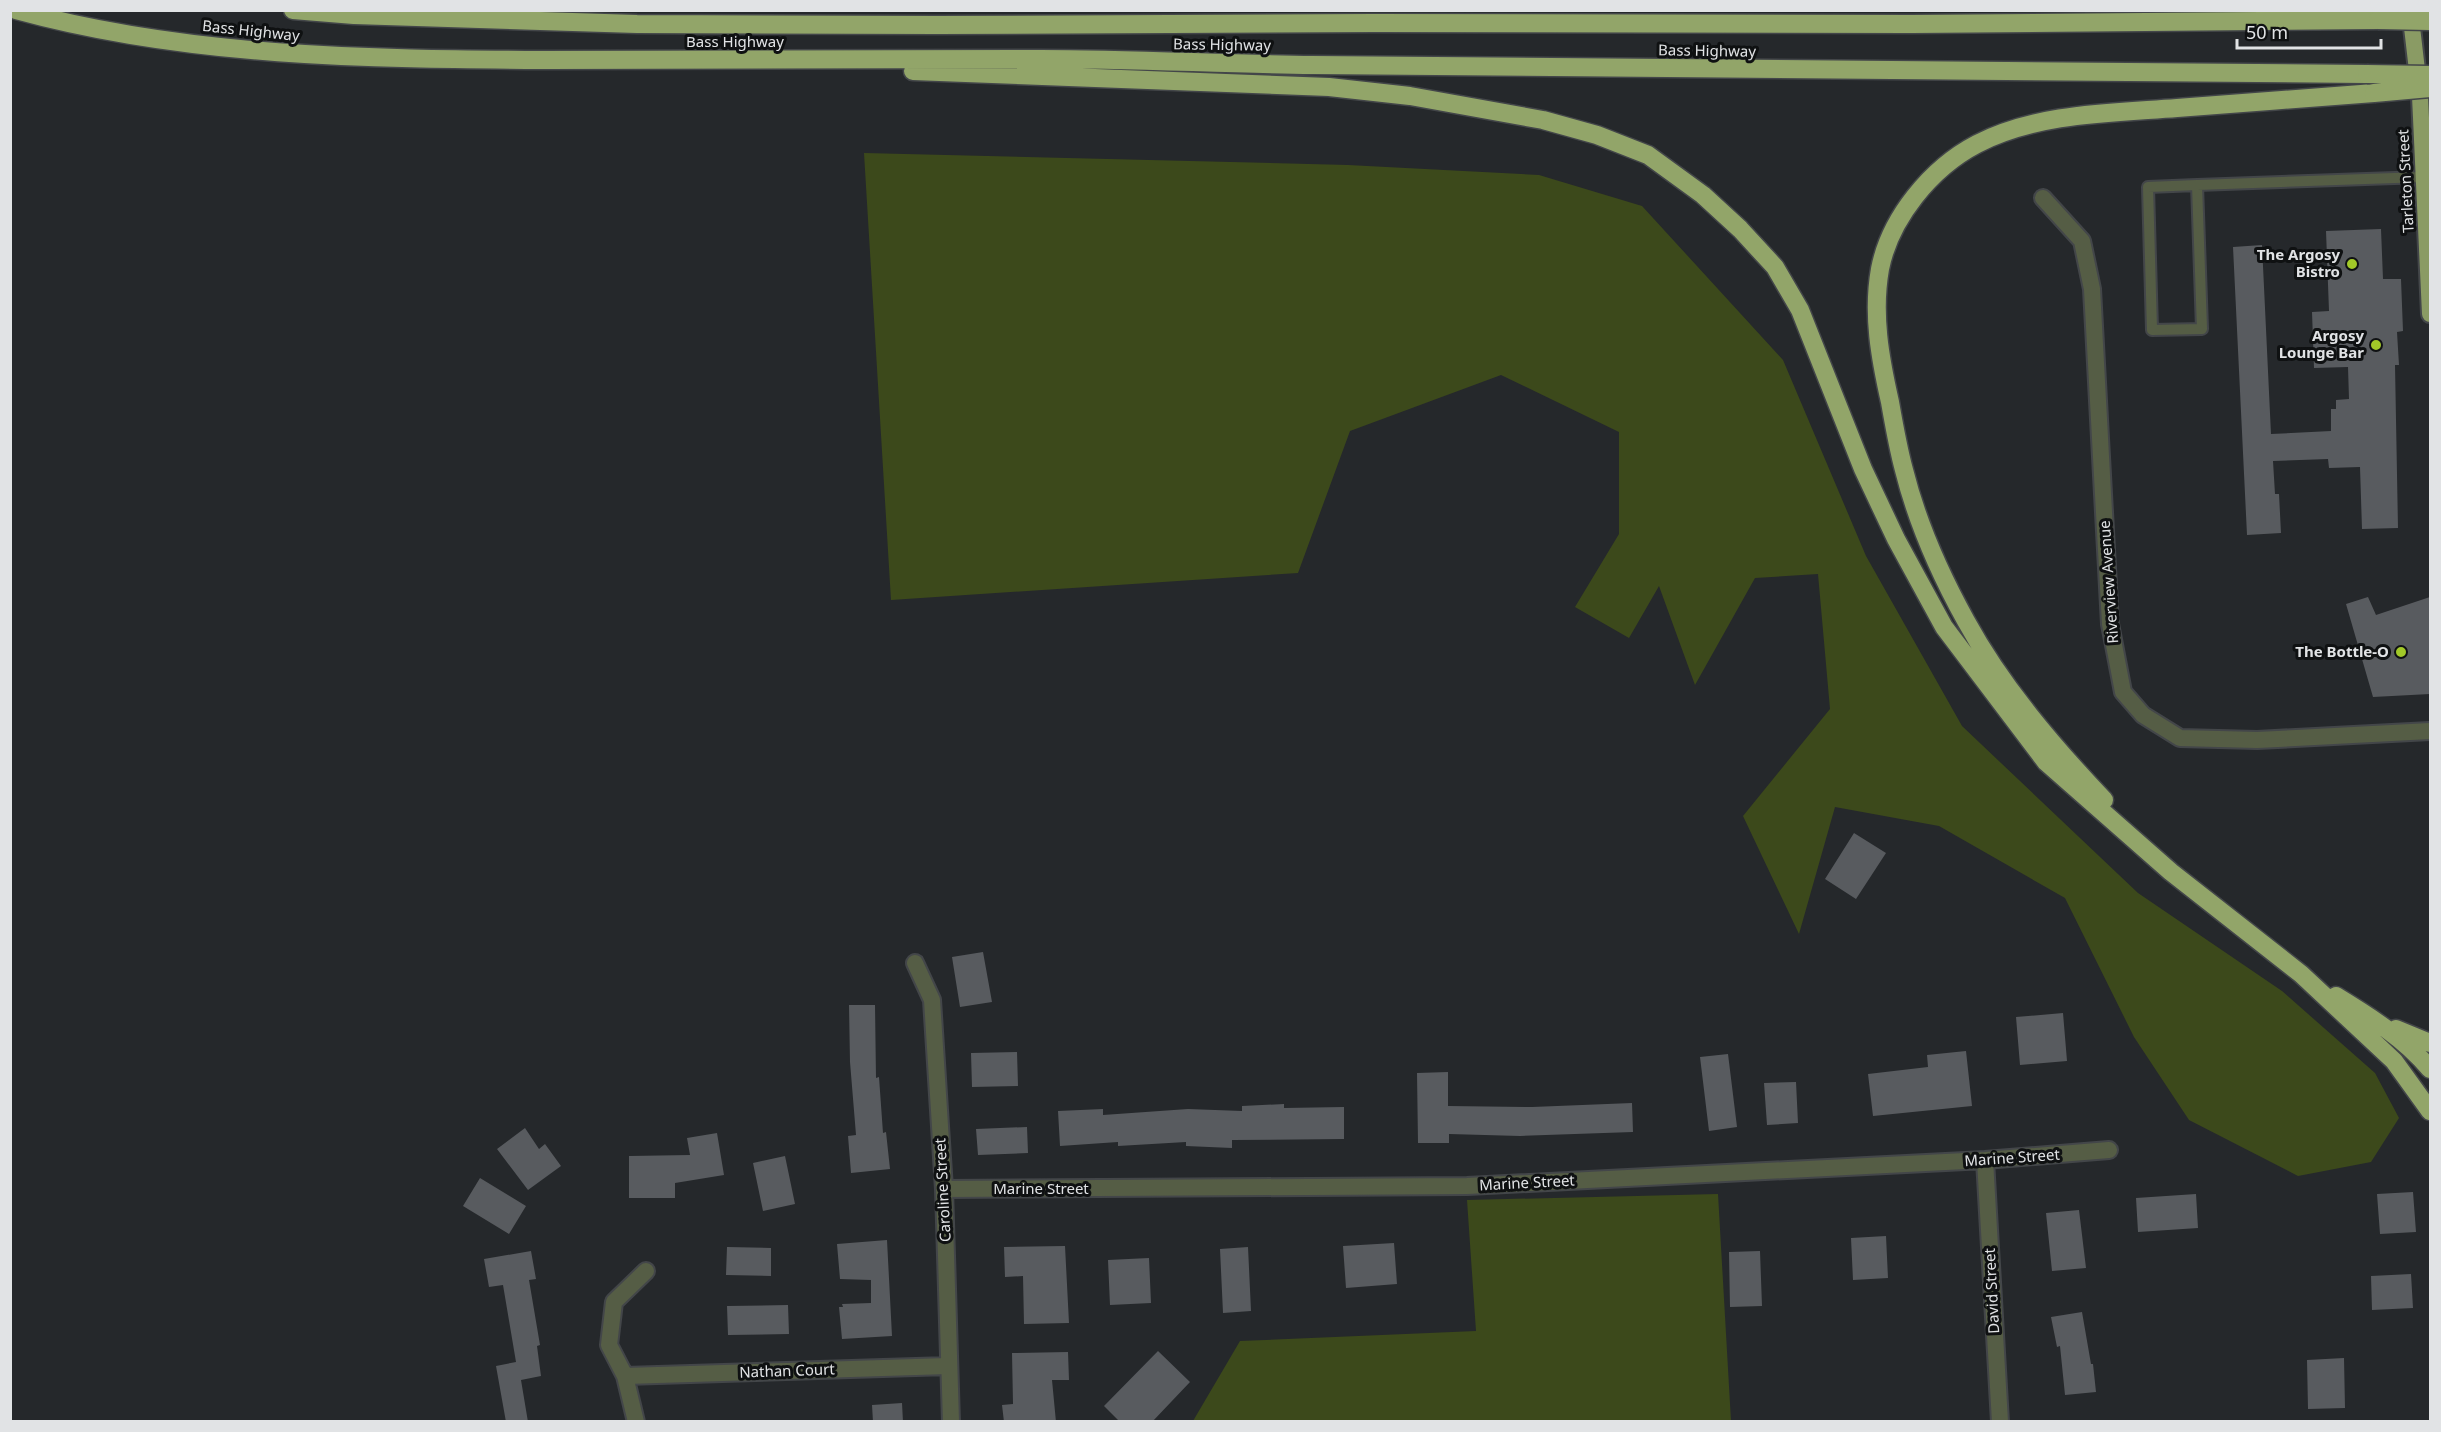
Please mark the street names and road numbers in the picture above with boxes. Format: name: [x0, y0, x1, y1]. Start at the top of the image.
street label: Bass Highway: [201, 15, 301, 45]
street label: Bass Highway: [686, 31, 784, 51]
street label: Bass Highway: [1173, 33, 1271, 55]
street label: Bass Highway: [1658, 39, 1756, 61]
street label: Tarleton Street: [2392, 128, 2418, 233]
street label: Riverview Avenue: [2094, 520, 2122, 644]
street label: Caroline Street: [929, 1137, 955, 1243]
street label: Marine Street: [1964, 1144, 2061, 1170]
street label: Marine Street: [1479, 1169, 1576, 1194]
street label: Marine Street: [993, 1178, 1089, 1198]
street label: David Street: [1979, 1247, 2003, 1334]
street label: Nathan Court: [739, 1358, 836, 1382]

